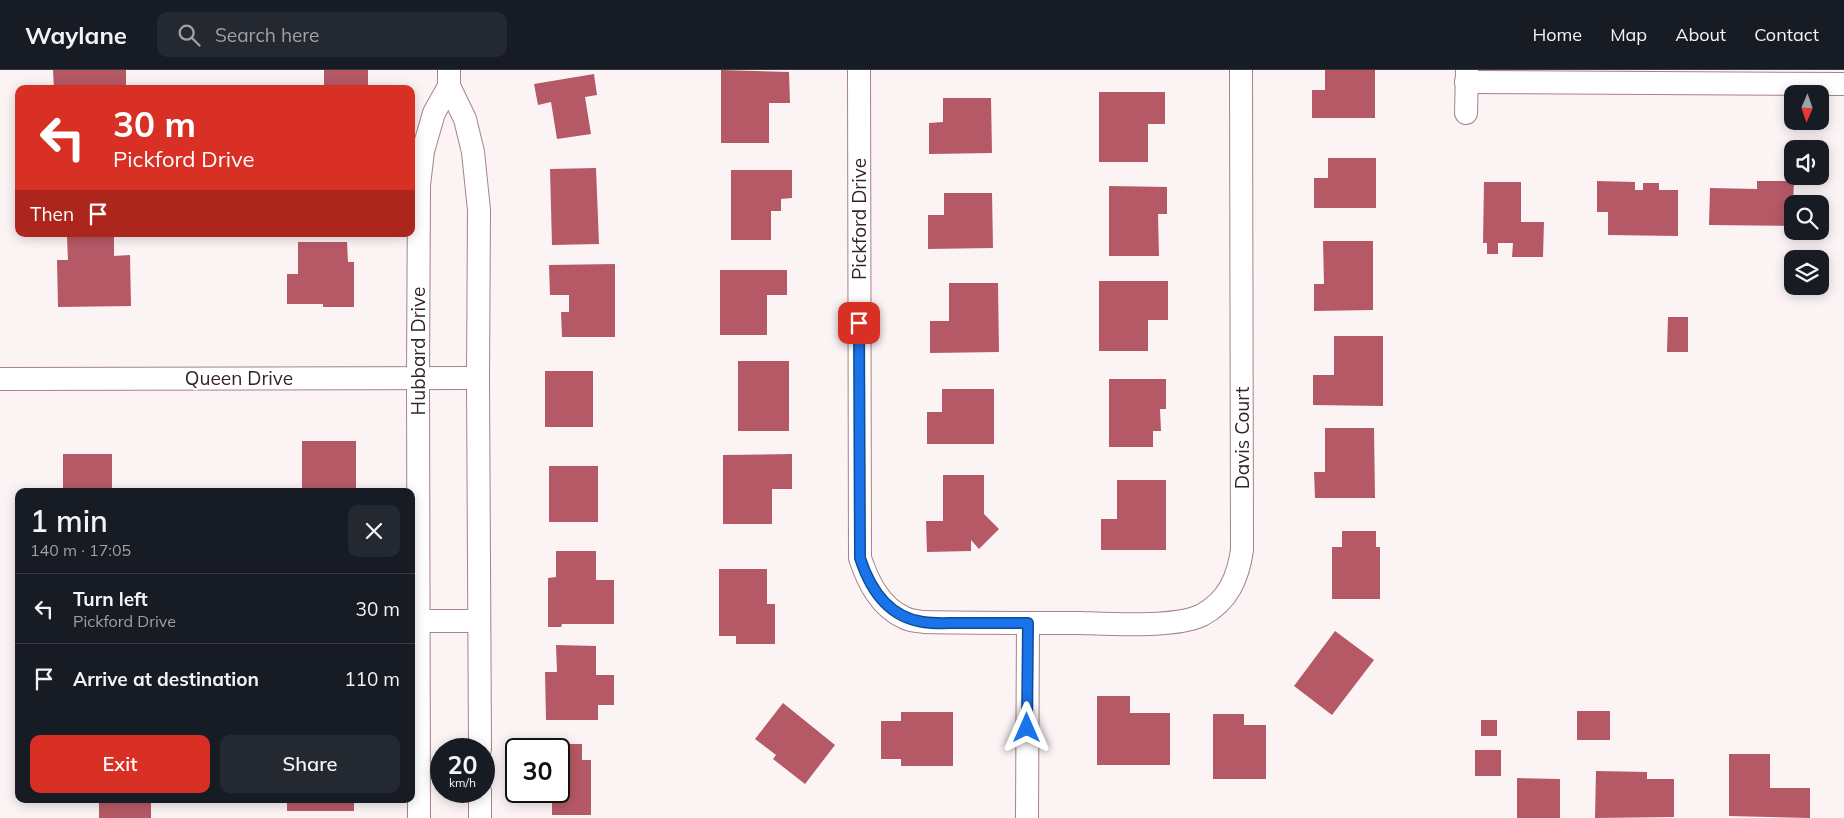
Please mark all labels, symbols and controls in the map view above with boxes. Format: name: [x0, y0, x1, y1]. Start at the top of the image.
search box: [157, 12, 507, 57]
text: Waylane: [25, 20, 127, 50]
icon: search: [175, 21, 203, 49]
text: Search here: [215, 23, 319, 47]
text: Home: [1532, 23, 1582, 46]
text: Map: [1610, 23, 1647, 46]
text: About: [1675, 23, 1726, 46]
text: Contact: [1754, 23, 1819, 46]
north arrow: [1784, 85, 1829, 130]
map controls: [1784, 85, 1829, 295]
text: 30 m: [113, 102, 196, 146]
icon: left: [30, 105, 95, 170]
button: sound: [1784, 140, 1829, 185]
text: Pickford Drive: [113, 145, 254, 173]
street label: Pickford Drive: [847, 158, 871, 280]
button: search: [1784, 195, 1829, 240]
icon: arrive: [84, 200, 112, 228]
text: Then: [30, 202, 74, 226]
button: layers: [1784, 250, 1829, 295]
street label: Hubbard Drive: [406, 287, 430, 415]
pin: [838, 302, 880, 344]
icon: arrive: [845, 309, 873, 337]
street label: Queen Drive: [185, 366, 293, 390]
street label: Davis Court: [1230, 386, 1254, 489]
text: 1 min: [30, 502, 108, 540]
button: close: [348, 505, 400, 557]
text: 140 m · 17:05: [30, 540, 131, 560]
text: Turn left: [73, 587, 148, 611]
icon: left: [30, 595, 58, 623]
text: 30 m: [356, 597, 400, 621]
text: Pickford Drive: [73, 611, 176, 631]
icon: arrive: [30, 665, 58, 693]
text: Arrive at destination: [73, 667, 259, 691]
text: 110 m: [344, 667, 400, 691]
position arrow: [1000, 701, 1052, 753]
button: Exit: [30, 735, 210, 793]
button: Share: [220, 735, 400, 793]
speed limit sign: 30: [505, 738, 570, 803]
text: 20: [447, 749, 478, 780]
text: km/h: [449, 775, 476, 790]

